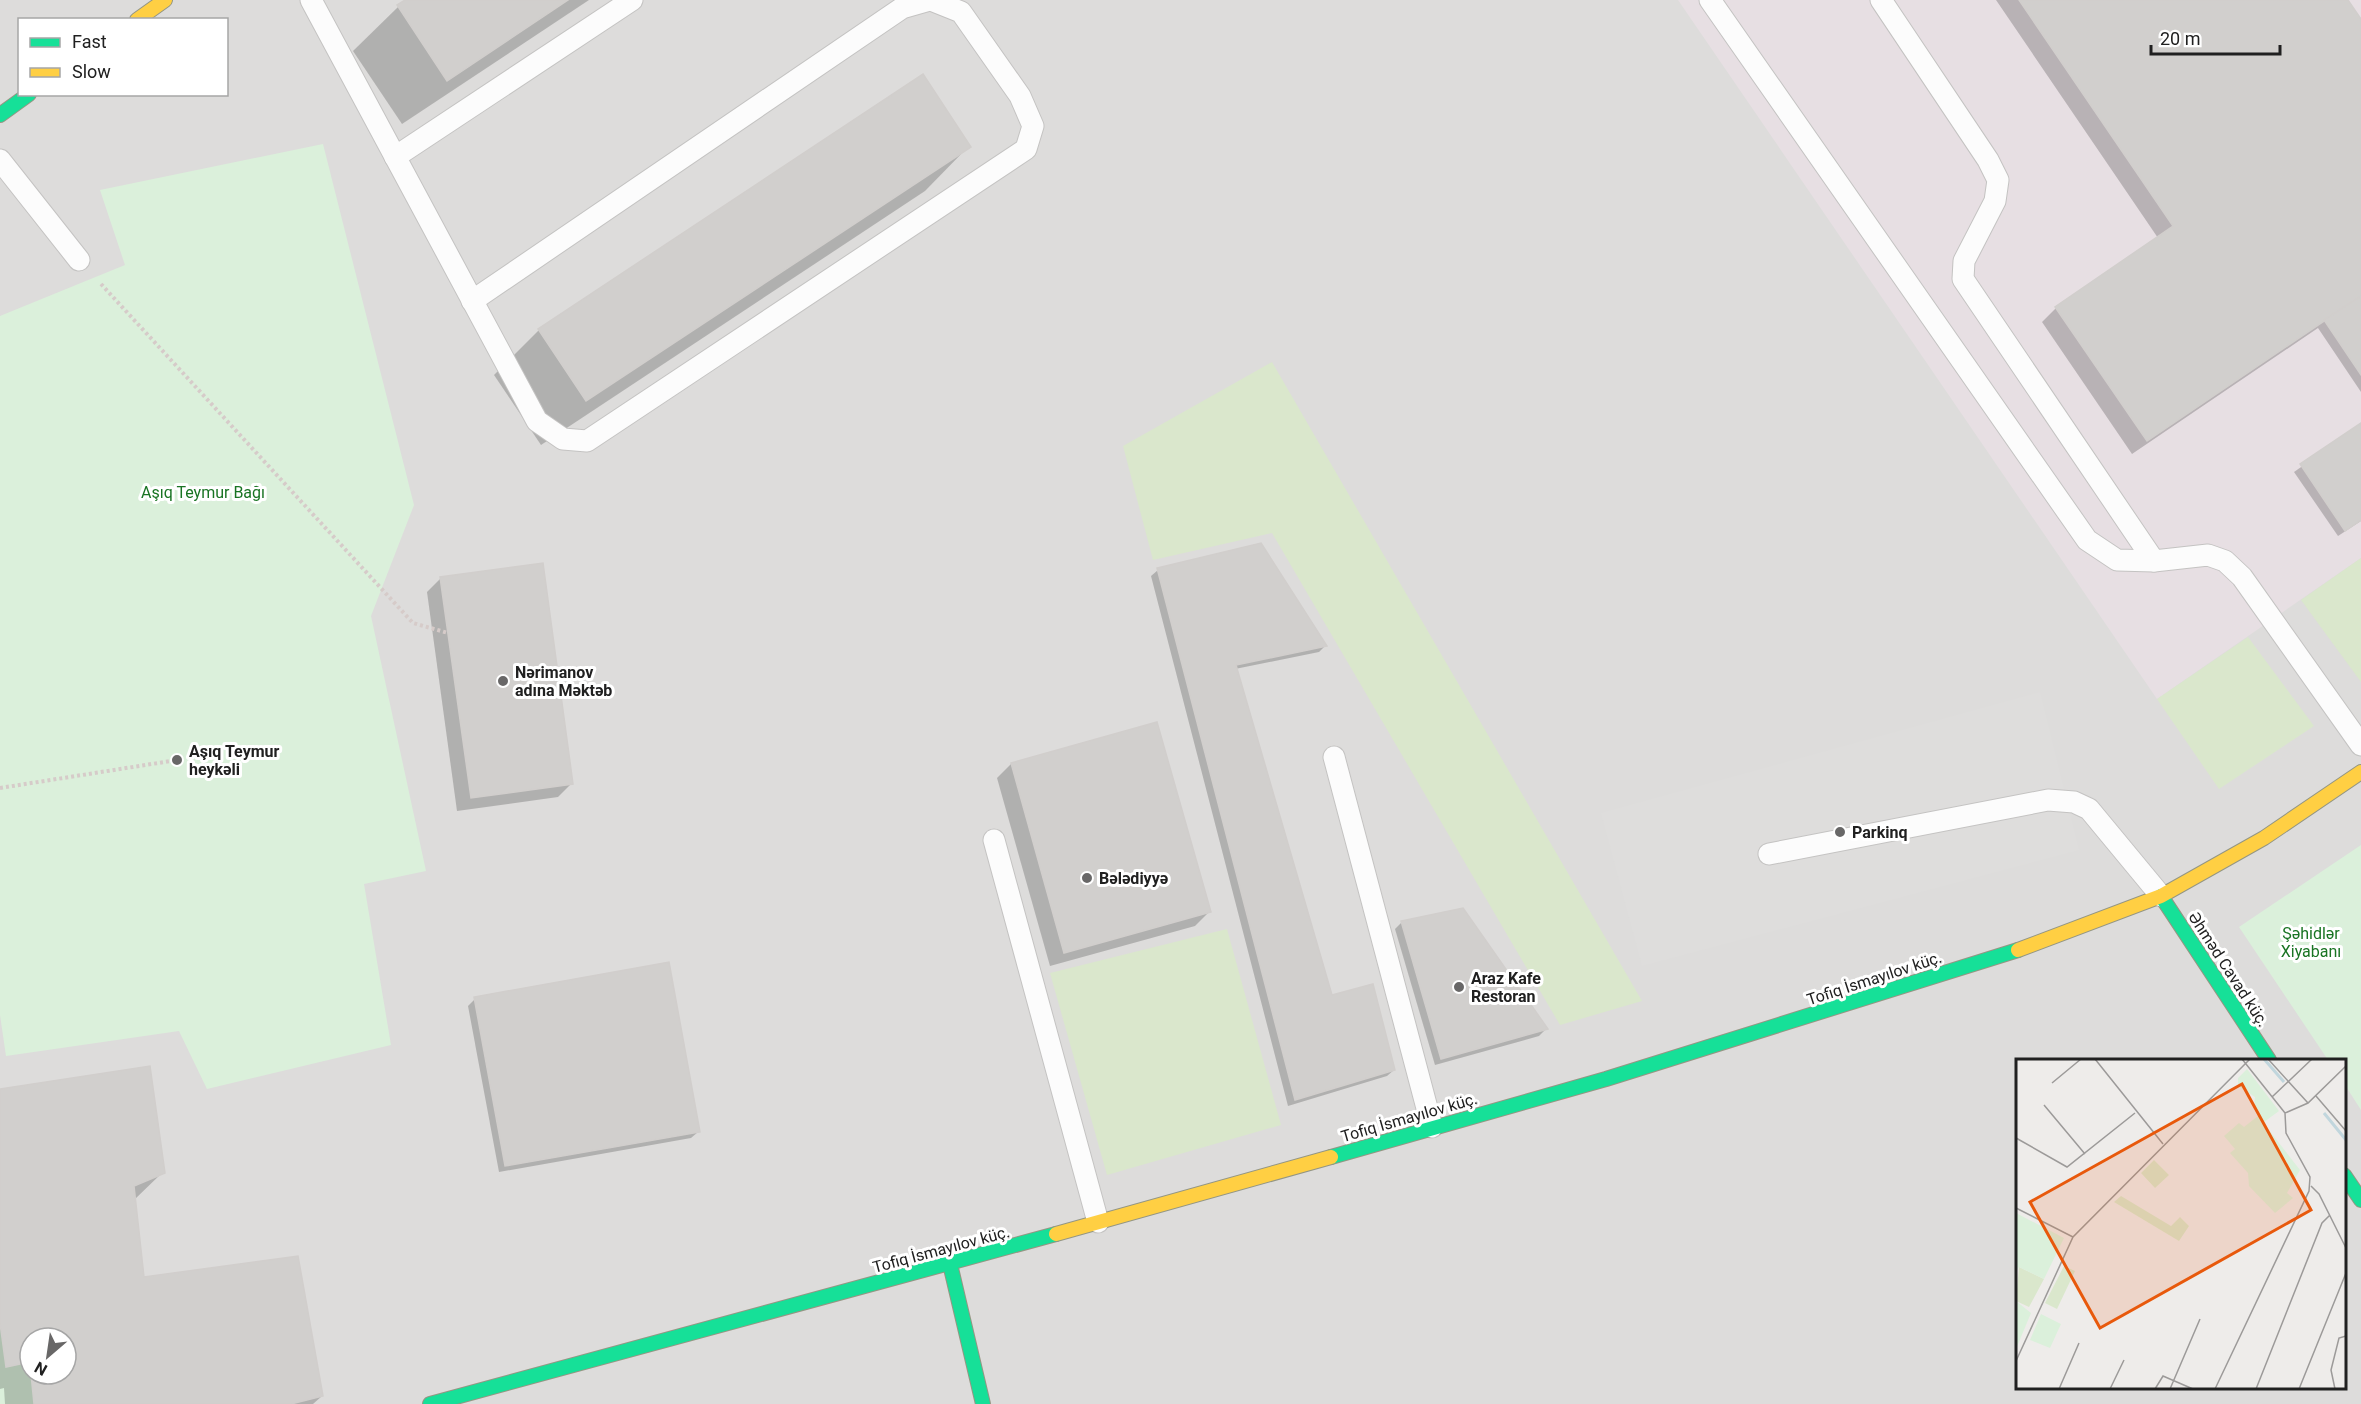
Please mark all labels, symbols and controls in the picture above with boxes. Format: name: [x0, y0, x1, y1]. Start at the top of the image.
legend: [18, 18, 228, 96]
scale bar: [2151, 18, 2280, 56]
text: 20 m: [2160, 28, 2200, 49]
text: Fast: [72, 31, 107, 52]
text: Slow: [72, 61, 111, 82]
park label: Aşıq Teymur Bağı: [141, 483, 265, 502]
place label: Nərimanov adına Məktəb: [515, 663, 612, 700]
marker: Nərimanov adına Məktəb: [496, 674, 510, 688]
place label: Aşıq Teymur heykəli: [189, 742, 280, 779]
marker: Aşıq Teymur heykəli: [170, 753, 184, 767]
place label: Parkinq: [1852, 823, 1907, 842]
marker: Parkinq: [1833, 825, 1847, 839]
place label: Bələdiyyə: [1099, 869, 1169, 888]
marker: Bələdiyyə: [1080, 871, 1094, 885]
street label: Əhməd Cavad küç.: [2184, 908, 2273, 1030]
park label: Şəhidlər Xiyabanı: [2281, 924, 2341, 961]
street label: Tofiq İsmayılov küç.: [1804, 948, 1944, 1009]
place label: Araz Kafe Restoran: [1471, 969, 1541, 1006]
marker: Araz Kafe Restoran: [1452, 980, 1466, 994]
inset map: [2016, 1059, 2346, 1389]
street label: Tofiq İsmayılov küç.: [1339, 1089, 1479, 1146]
street label: Tofiq İsmayılov küç.: [871, 1222, 1012, 1277]
north arrow: [18, 1326, 78, 1386]
text: N: [31, 1358, 51, 1380]

